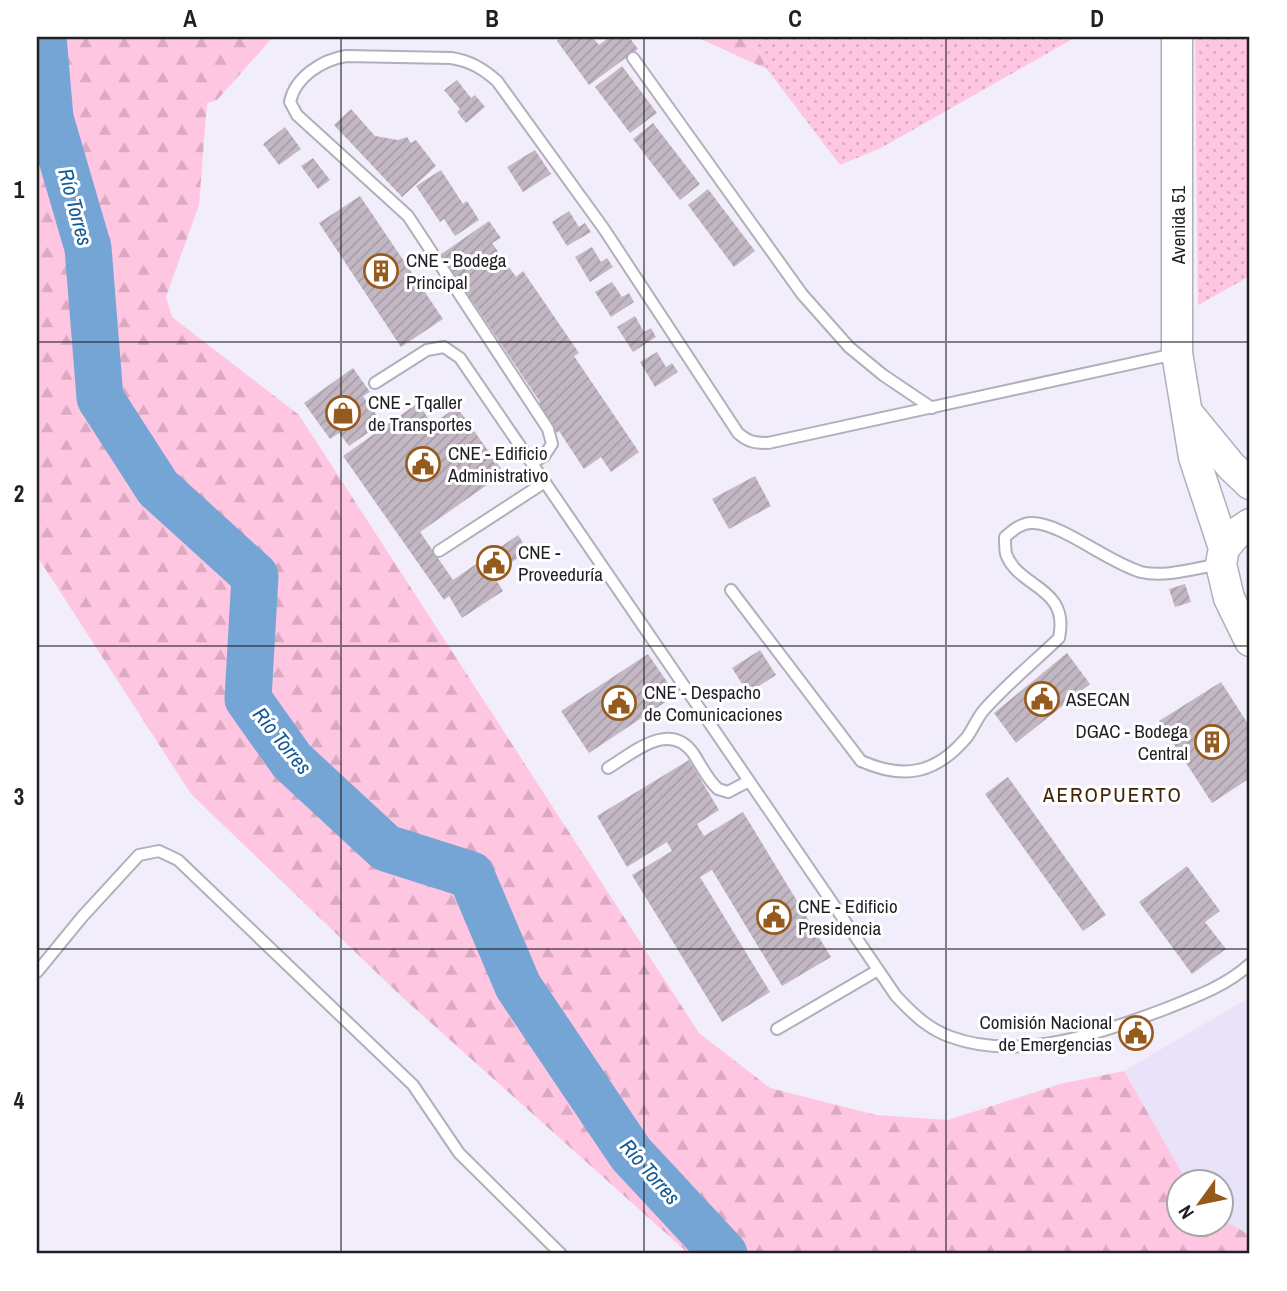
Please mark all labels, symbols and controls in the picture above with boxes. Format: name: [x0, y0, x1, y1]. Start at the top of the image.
text: A: [183, 3, 197, 34]
text: B: [485, 3, 499, 34]
text: C: [788, 3, 802, 34]
text: D: [1090, 3, 1104, 34]
water label: Río Torres: [51, 165, 100, 249]
text: 1: [14, 174, 25, 205]
street label: Avenida 51: [1165, 185, 1191, 265]
place label: CNE - Bodega Principal: [406, 247, 507, 295]
building icon: CNE - Bodega Principal: [362, 252, 400, 290]
place label: CNE - Tqaller de Transportes: [368, 389, 472, 437]
shop icon: CNE - Tqaller de Transportes: [324, 394, 362, 432]
place label: CNE - Edificio Administrativo: [447, 440, 548, 488]
public building icon: CNE - Edificio Administrativo: [404, 445, 442, 483]
text: 2: [14, 478, 24, 509]
place label: CNE - Proveeduría: [518, 539, 603, 587]
public building icon: CNE - Proveeduría: [475, 544, 513, 582]
place label: CNE - Despacho de Comunicaciones: [644, 679, 783, 727]
public building icon: ASECAN: [1023, 680, 1061, 718]
public building icon: CNE - Despacho de Comunicaciones: [600, 684, 638, 722]
place label: ASECAN: [1065, 686, 1130, 712]
water label: Río Torres: [246, 701, 319, 781]
place label: DGAC - Bodega Central: [1075, 718, 1188, 766]
building icon: DGAC - Bodega Central: [1193, 723, 1231, 761]
district label: AEROPUERTO: [1042, 780, 1183, 809]
text: 3: [14, 781, 24, 812]
place label: CNE - Edificio Presidencia: [798, 893, 898, 941]
public building icon: CNE - Edificio Presidencia: [755, 898, 793, 936]
place label: Comisión Nacional de Emergencias: [980, 1009, 1112, 1057]
public building icon: Comisión Nacional de Emergencias: [1117, 1014, 1155, 1052]
text: 4: [14, 1085, 25, 1116]
water label: Río Torres: [614, 1132, 687, 1211]
north arrow: [1164, 1168, 1234, 1238]
text: N: [1172, 1200, 1200, 1224]

